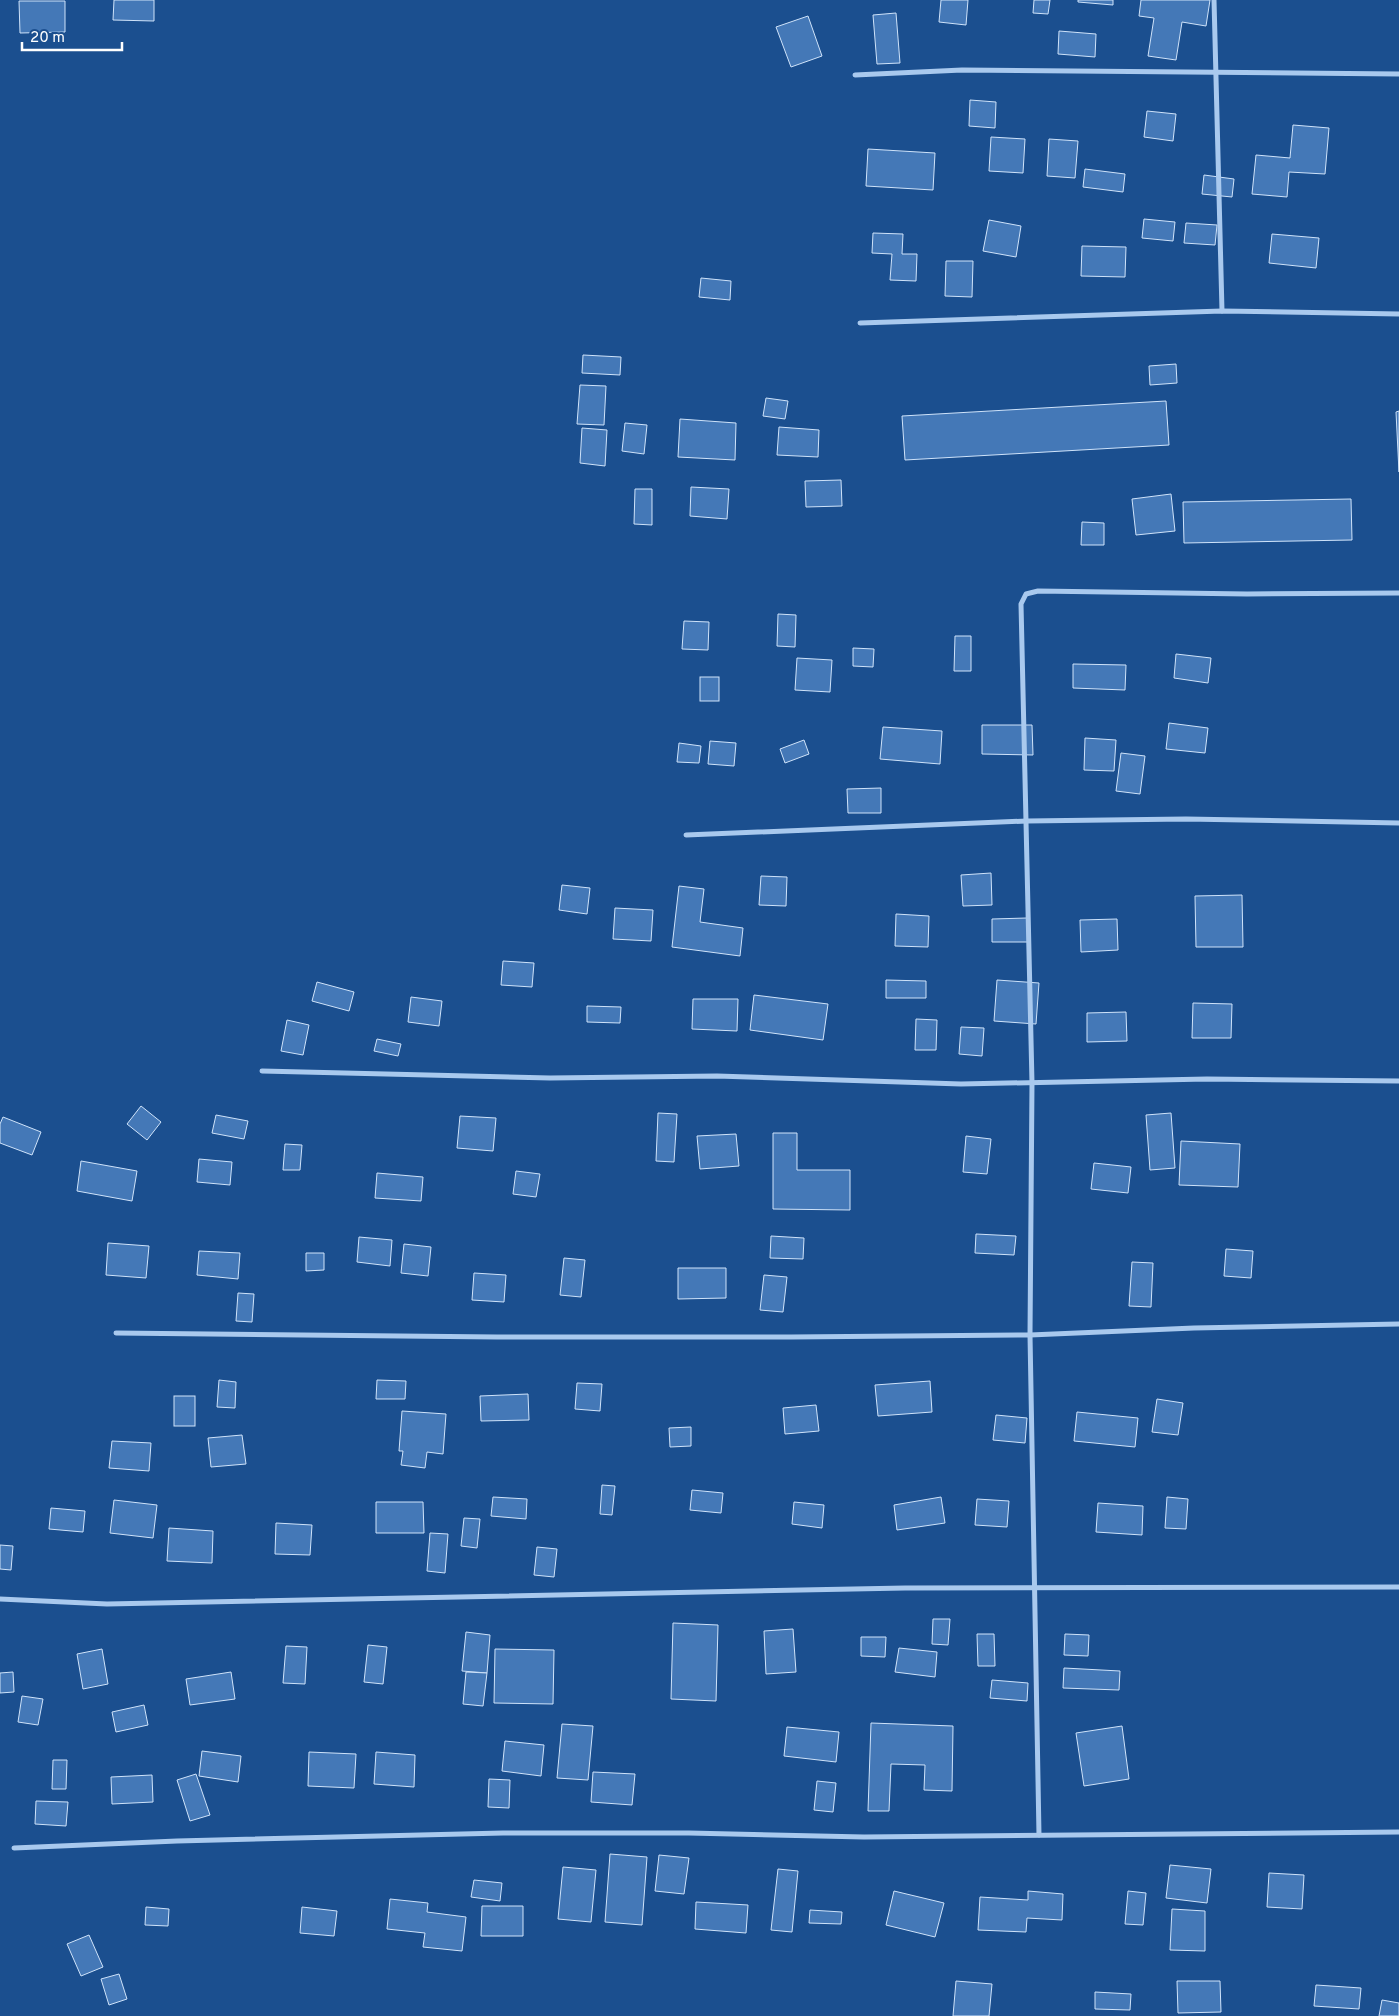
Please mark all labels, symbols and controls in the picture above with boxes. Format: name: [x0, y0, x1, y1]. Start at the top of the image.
scale bar: [22, 20, 122, 52]
text: 20 m: [30, 29, 65, 48]

